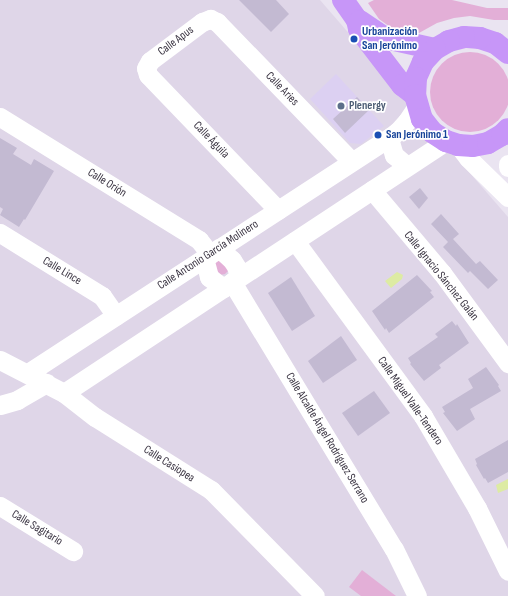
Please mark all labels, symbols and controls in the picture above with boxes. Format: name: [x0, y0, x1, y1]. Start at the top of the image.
street label: Calle Apus: [155, 23, 197, 59]
place label: Urbanización San Jerónimo: [362, 25, 417, 53]
marker: Urbanización San Jerónimo: [349, 34, 359, 44]
street label: Calle Aries: [262, 69, 302, 109]
place label: Plenergy: [349, 99, 386, 113]
marker: Plenergy: [336, 101, 346, 111]
street label: Calle Águila: [190, 119, 232, 161]
place label: San Jerónimo 1: [386, 128, 448, 142]
marker: San Jerónimo 1: [373, 130, 383, 140]
street label: Calle Orión: [85, 165, 129, 201]
street label: Calle Antonio García Molinero: [155, 217, 261, 293]
street label: Calle Ignacio Sánchez Galán: [401, 228, 481, 324]
street label: Calle Lince: [40, 254, 84, 288]
street label: Calle Miguel Valle-Tendero: [374, 354, 446, 448]
street label: Calle Alcalde Ángel Rodríguez Serrano: [282, 370, 372, 506]
street label: Calle Casiopea: [141, 443, 197, 485]
street label: Calle Sagitario: [9, 507, 65, 549]

